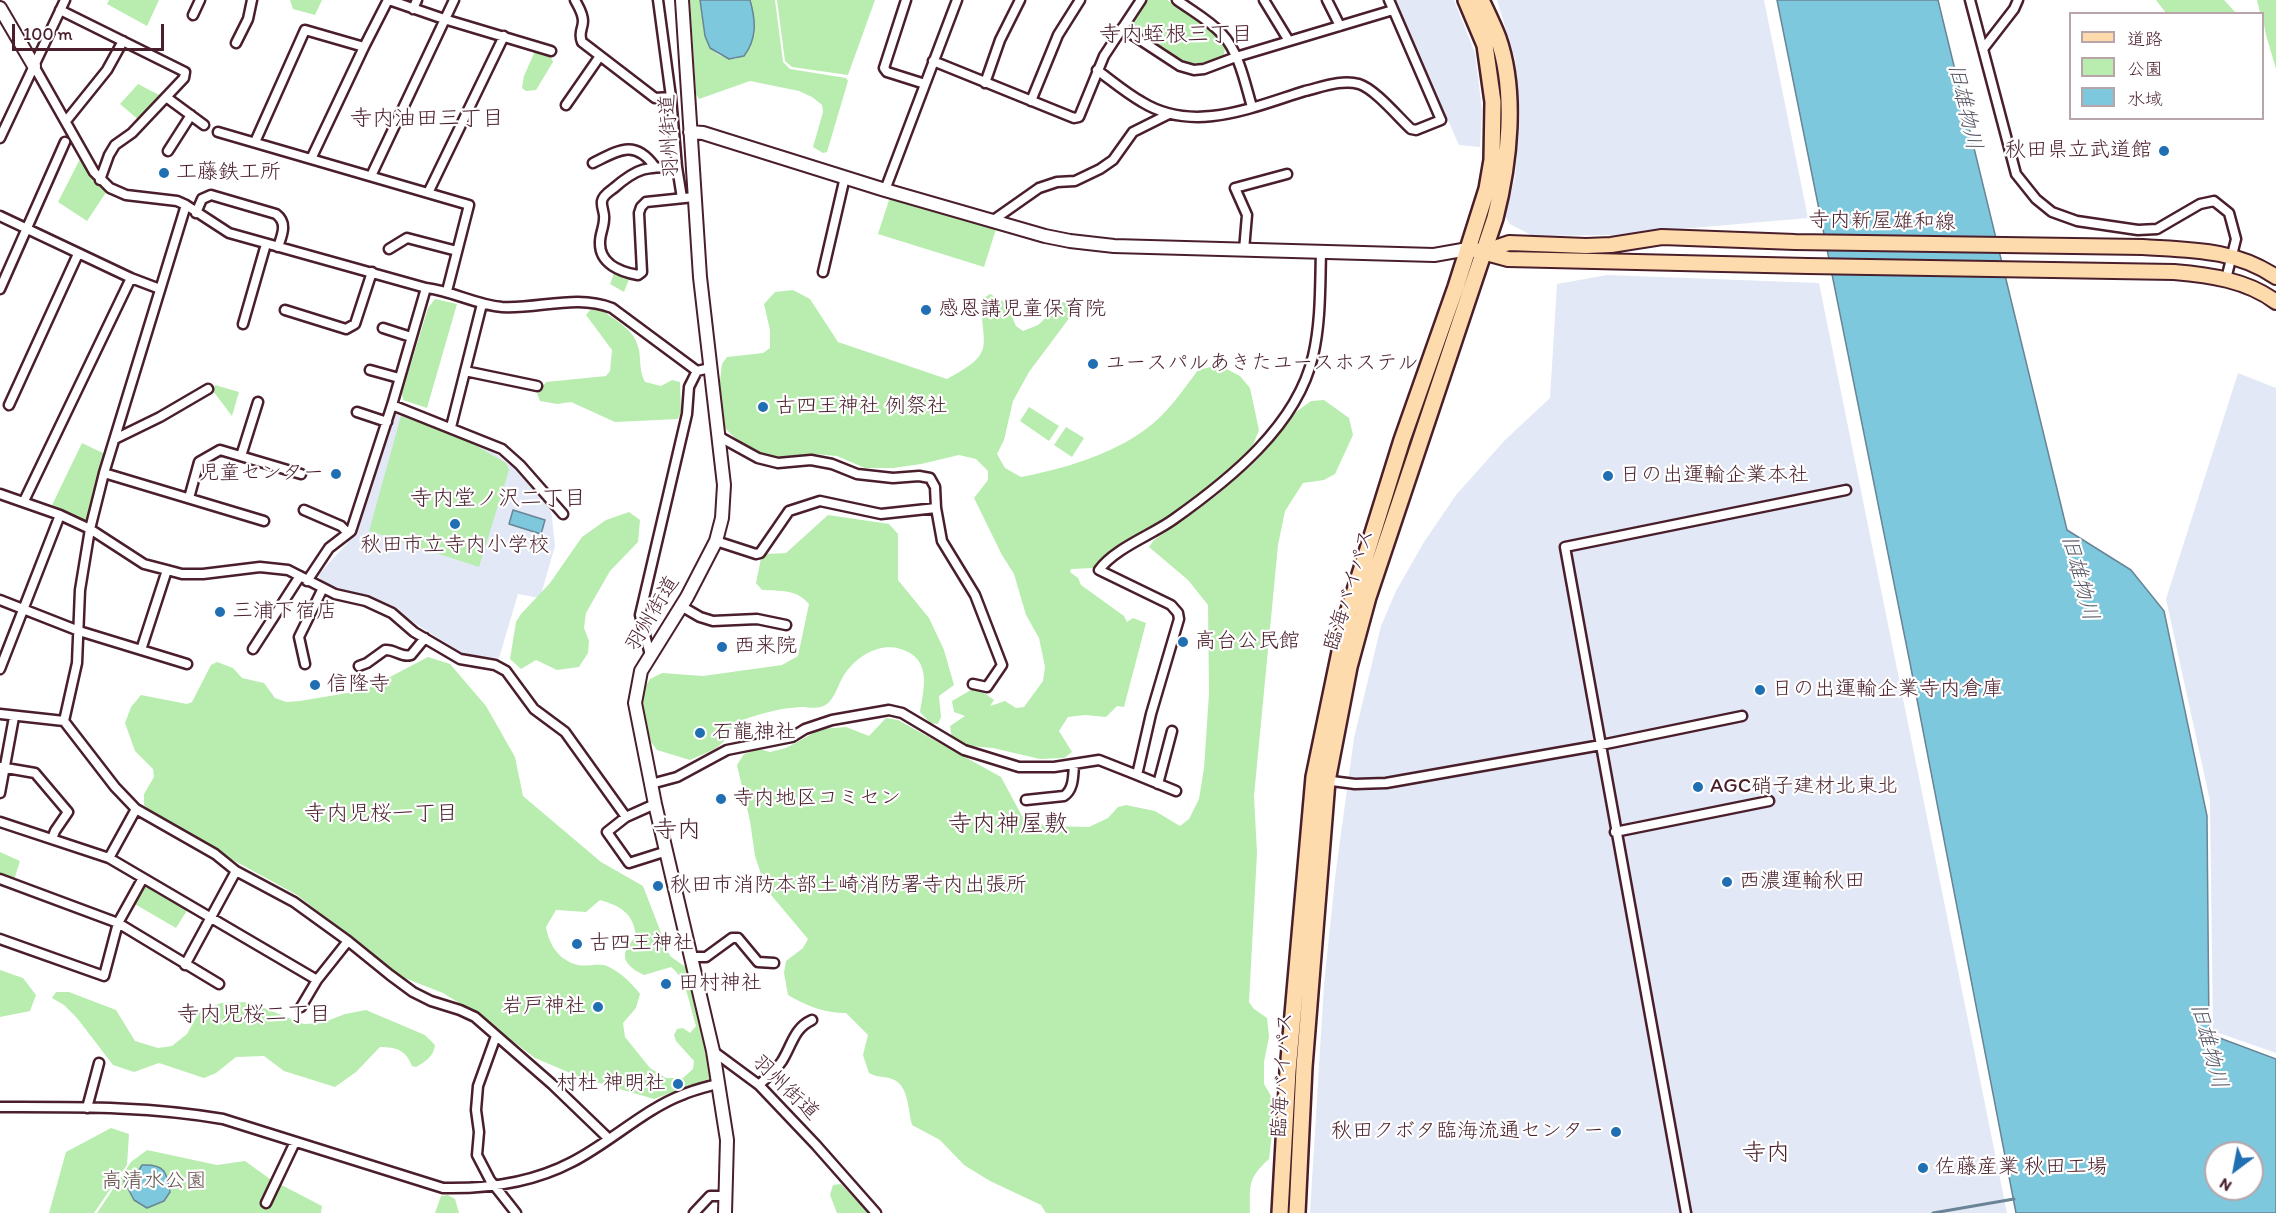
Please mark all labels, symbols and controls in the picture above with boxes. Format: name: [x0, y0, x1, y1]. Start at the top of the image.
scale bar: [15, 12, 166, 50]
legend: [2069, 12, 2264, 120]
district label: 寺内蛭根三丁目: [1099, 22, 1253, 48]
text: 100 m: [23, 23, 73, 45]
text: 道路: [2127, 28, 2163, 50]
text: 公園: [2127, 58, 2163, 80]
water label: 旧雄物川: [1941, 61, 1987, 153]
text: 水域: [2127, 88, 2163, 110]
street label: 羽州街道: [655, 93, 685, 179]
district label: 寺内油田三丁目: [350, 106, 504, 132]
place label: 秋田県立武道館: [2005, 138, 2152, 164]
marker: 秋田県立武道館: [2157, 144, 2171, 158]
place label: 工藤鉄工所: [176, 160, 281, 186]
marker: 工藤鉄工所: [157, 166, 171, 180]
street label: 寺内新屋雄和線: [1808, 208, 1956, 236]
place label: 感恩講児童保育院: [938, 297, 1106, 323]
marker: 感恩講児童保育院: [919, 303, 933, 317]
place label: ユースパルあきたユースホステル: [1105, 351, 1418, 377]
marker: ユースパルあきたユースホステル: [1086, 357, 1100, 371]
place label: 古四王神社 例祭社: [775, 394, 948, 420]
marker: 古四王神社 例祭社: [756, 400, 770, 414]
place label: 児童センター: [198, 461, 324, 487]
place label: 日の出運輸企業本社: [1620, 463, 1809, 489]
marker: 児童センター: [329, 467, 343, 481]
marker: 日の出運輸企業本社: [1601, 469, 1615, 483]
district label: 寺内堂ノ沢二丁目: [410, 486, 586, 512]
marker: 秋田市立寺内小学校: [448, 517, 462, 531]
street label: 臨海バイパス: [1320, 526, 1380, 654]
water label: 旧雄物川: [2055, 532, 2103, 624]
place label: 秋田市立寺内小学校: [361, 533, 549, 559]
street label: 羽州街道: [621, 572, 685, 656]
place label: 三浦下宿店: [232, 599, 337, 625]
marker: 三浦下宿店: [213, 605, 227, 619]
place label: 高台公民館: [1195, 629, 1300, 655]
place label: 西来院: [734, 634, 797, 660]
marker: 高台公民館: [1176, 635, 1190, 649]
marker: 西来院: [715, 640, 729, 654]
place label: 信隆寺: [327, 672, 390, 698]
place label: 日の出運輸企業寺内倉庫: [1772, 677, 2003, 703]
marker: 信隆寺: [308, 678, 322, 692]
marker: 日の出運輸企業寺内倉庫: [1753, 683, 1767, 697]
place label: 石龍神社: [712, 720, 796, 746]
marker: 石龍神社: [693, 726, 707, 740]
place label: AGC硝子建材北東北: [1710, 774, 1898, 800]
marker: AGC硝子建材北東北: [1691, 780, 1705, 794]
place label: 寺内地区コミセン: [733, 786, 901, 812]
marker: 寺内地区コミセン: [714, 792, 728, 806]
district label: 寺内児桜一丁目: [304, 801, 458, 827]
district label: 寺内神屋敷: [948, 811, 1068, 839]
district label: 寺内: [653, 817, 701, 845]
place label: 西濃運輸秋田: [1739, 869, 1865, 895]
place label: 秋田市消防本部土崎消防署寺内出張所: [670, 873, 1027, 899]
marker: 西濃運輸秋田: [1720, 875, 1734, 889]
marker: 秋田市消防本部土崎消防署寺内出張所: [651, 879, 665, 893]
place label: 古四王神社: [589, 931, 694, 957]
marker: 古四王神社: [570, 937, 584, 951]
place label: 田村神社: [678, 971, 762, 997]
marker: 田村神社: [659, 977, 673, 991]
place label: 岩戸神社: [502, 994, 586, 1020]
marker: 岩戸神社: [591, 1000, 605, 1014]
water label: 旧雄物川: [2184, 1000, 2232, 1092]
district label: 寺内児桜二丁目: [177, 1002, 331, 1028]
street label: 臨海バイパス: [1267, 1011, 1299, 1139]
street label: 羽州街道: [746, 1050, 824, 1126]
place label: 村杜 神明社: [556, 1071, 666, 1097]
marker: 村杜 神明社: [671, 1077, 685, 1091]
place label: 秋田クボタ臨海流通センター: [1331, 1119, 1604, 1145]
marker: 秋田クボタ臨海流通センター: [1609, 1125, 1623, 1139]
district label: 寺内: [1742, 1140, 1790, 1168]
north arrow: [2204, 1141, 2264, 1201]
place label: 佐藤産業 秋田工場: [1935, 1155, 2108, 1181]
marker: 佐藤産業 秋田工場: [1916, 1161, 1930, 1175]
park label: 高清水公園: [102, 1169, 206, 1195]
text: N: [2216, 1174, 2235, 1196]

